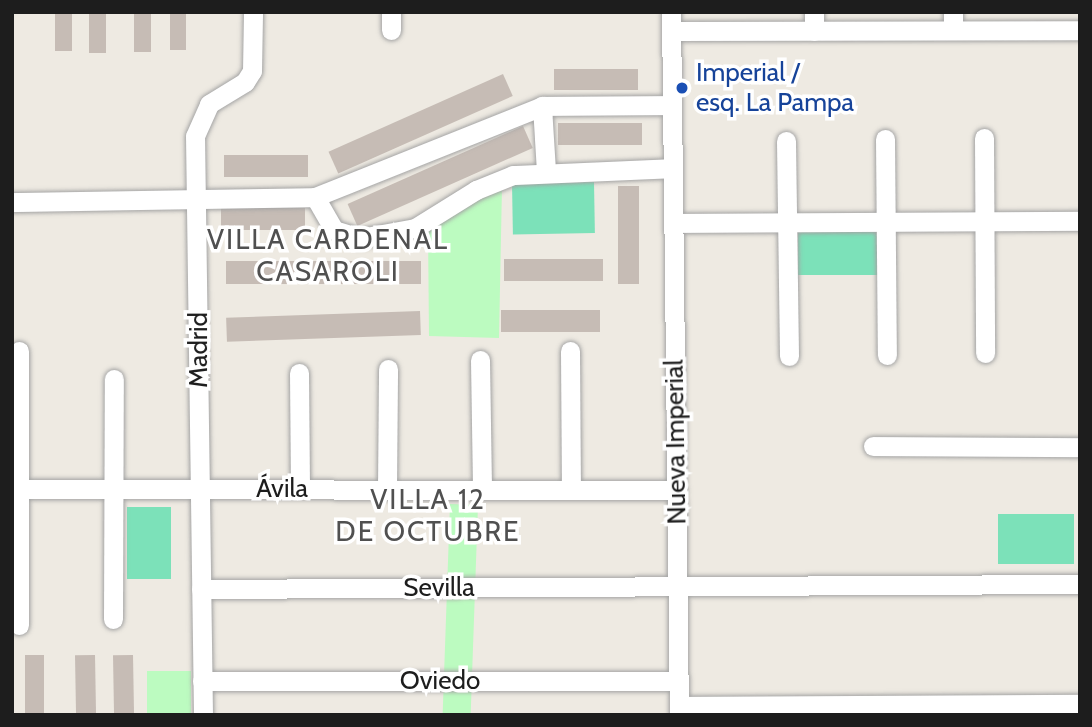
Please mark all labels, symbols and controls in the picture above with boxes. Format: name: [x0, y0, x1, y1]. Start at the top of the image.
place label: Imperial / esq. La Pampa: [696, 57, 854, 119]
marker: Imperial / esq. La Pampa: [674, 80, 690, 96]
district label: VILLA CARDENAL CASAROLI: [209, 222, 447, 288]
street label: Madrid: [183, 312, 215, 388]
street label: Nueva Imperial: [659, 359, 693, 525]
street label: Ávila: [256, 473, 308, 505]
district label: VILLA 12 DE OCTUBRE: [337, 482, 519, 548]
street label: Sevilla: [403, 572, 475, 604]
street label: Oviedo: [400, 665, 480, 697]

